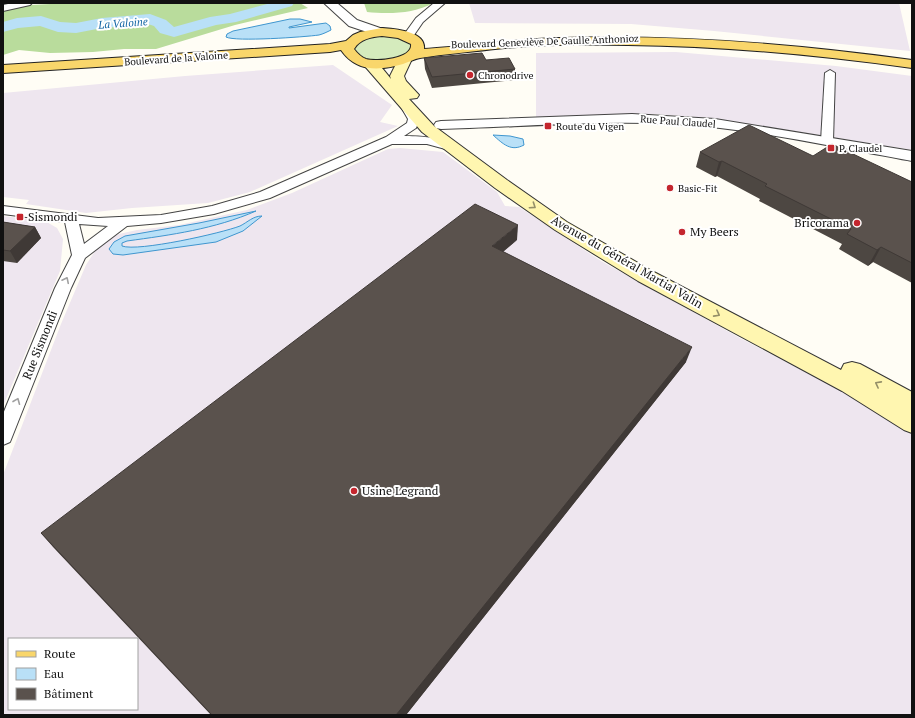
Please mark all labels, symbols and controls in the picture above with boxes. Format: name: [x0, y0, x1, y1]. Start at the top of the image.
water label: La Valoine: [97, 14, 148, 32]
street label: Boulevard Geneviève De Gaulle Anthonioz: [451, 32, 639, 51]
street label: Boulevard de la Valoine: [124, 48, 228, 69]
place label: Chronodrive: [478, 69, 533, 82]
marker: Chronodrive: [465, 70, 475, 80]
street label: Rue Paul Claudel: [640, 112, 716, 131]
place label: Route du Vigen: [556, 120, 624, 133]
marker: Route du Vigen: [543, 121, 553, 131]
place label: P. Claudel: [839, 142, 882, 155]
marker: P. Claudel: [826, 143, 836, 153]
place label: Basic-Fit: [678, 182, 718, 195]
marker: Basic-Fit: [665, 183, 675, 193]
one-way arrow: [529, 201, 536, 209]
place label: Sismondi: [28, 209, 78, 224]
marker: Sismondi: [15, 212, 25, 222]
street label: Avenue du Général Martial Valin: [549, 212, 706, 311]
place label: Bricorama: [794, 215, 849, 230]
marker: Bricorama: [852, 218, 862, 228]
place label: My Beers: [690, 224, 739, 239]
marker: My Beers: [677, 227, 687, 237]
one-way arrow: [61, 277, 69, 285]
street label: Rue Sismondi: [19, 308, 60, 382]
one-way arrow: [713, 310, 721, 317]
one-way arrow: [875, 381, 882, 389]
one-way arrow: [13, 397, 21, 404]
place label: Usine Legrand: [362, 483, 439, 498]
marker: Usine Legrand: [349, 486, 359, 496]
legend: [8, 638, 138, 710]
text: Route: [44, 646, 75, 661]
text: Eau: [44, 666, 64, 681]
text: Bâtiment: [44, 686, 94, 701]

